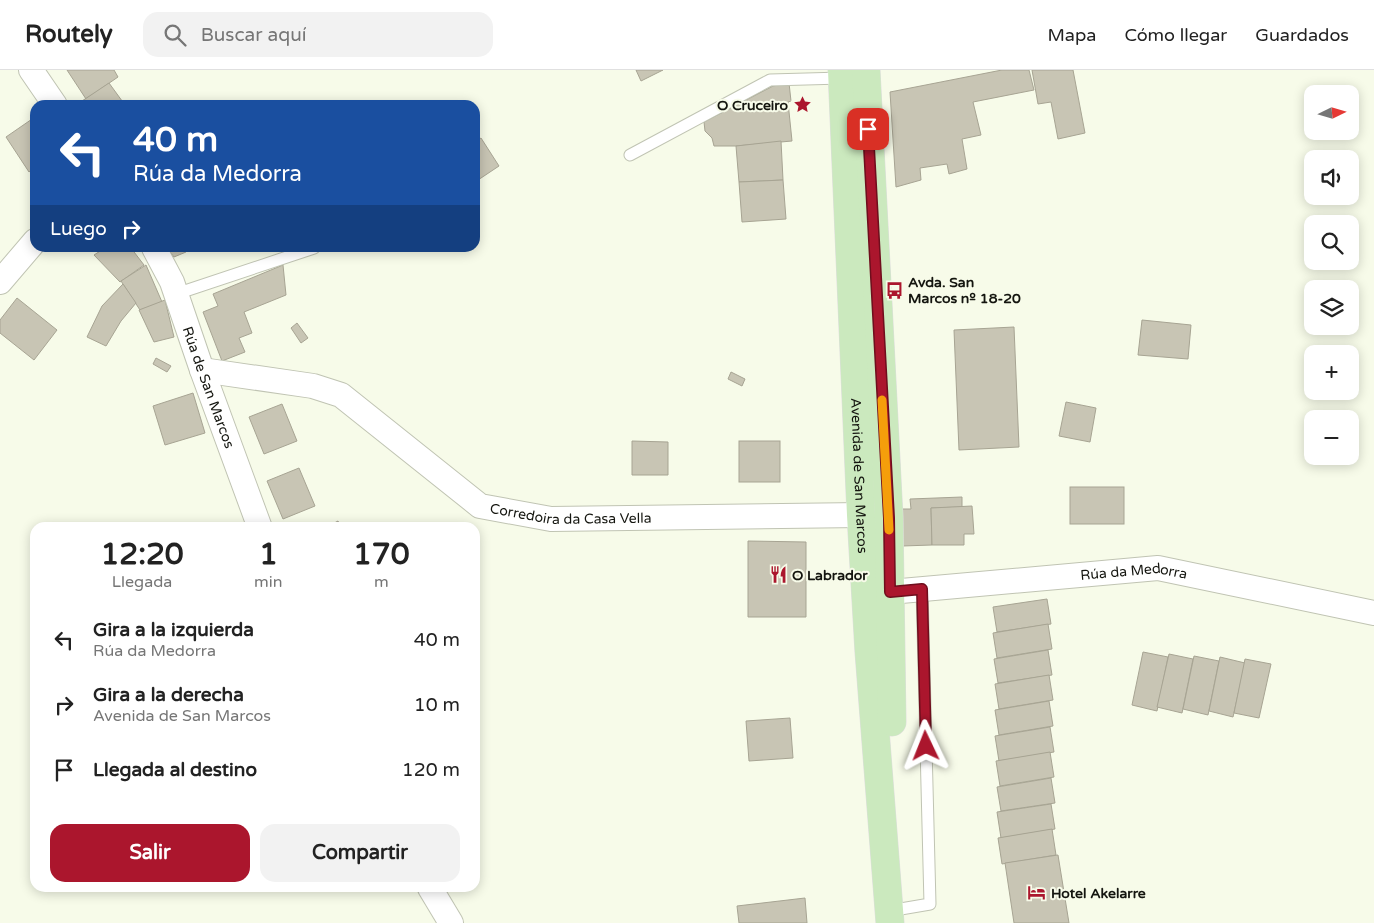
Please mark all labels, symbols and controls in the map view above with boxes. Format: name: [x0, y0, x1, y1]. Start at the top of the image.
search box: [143, 12, 493, 57]
text: Routely: [25, 20, 113, 49]
icon: search: [161, 21, 189, 49]
text: Buscar aquí: [201, 24, 306, 46]
text: Mapa: [1047, 24, 1096, 46]
text: Cómo llegar: [1124, 24, 1227, 46]
text: Guardados: [1255, 24, 1349, 46]
north arrow: [1304, 85, 1359, 140]
map controls: [1304, 85, 1359, 465]
place icon: O Cruceiro: [792, 95, 812, 115]
place label: O Cruceiro: [717, 97, 788, 114]
pin: [847, 108, 889, 150]
icon: arrive: [854, 115, 882, 143]
text: 40 m: [133, 119, 218, 161]
icon: left: [50, 120, 115, 185]
button: sound: [1304, 150, 1359, 205]
text: Rúa da Medorra: [133, 161, 302, 187]
icon: right: [117, 215, 145, 243]
button: search: [1304, 215, 1359, 270]
text: Luego: [50, 218, 107, 240]
place label: Avda. San Marcos nº 18-20: [908, 274, 1021, 307]
bus stop icon: Avda. San Marcos nº 18-20: [884, 280, 904, 300]
button: layers: [1304, 280, 1359, 335]
street label: Rúa de San Marcos: [179, 324, 238, 451]
button: +: [1304, 345, 1359, 400]
street label: Avenida de San Marcos: [847, 397, 871, 554]
button: −: [1304, 410, 1359, 465]
street label: Corredoira da Casa Vella: [489, 500, 652, 528]
text: 12:20: [100, 536, 184, 573]
text: 1: [259, 536, 278, 573]
text: 170: [353, 536, 410, 573]
street label: Rúa da Medorra: [1080, 560, 1189, 584]
restaurant icon: O Labrador: [768, 565, 788, 585]
place label: O Labrador: [792, 567, 868, 584]
text: Llegada: [112, 572, 172, 592]
text: min: [254, 572, 283, 592]
text: m: [374, 572, 389, 592]
text: Gira a la izquierda: [93, 619, 254, 641]
icon: left: [50, 626, 78, 654]
text: 40 m: [414, 629, 460, 651]
text: Rúa da Medorra: [93, 641, 216, 661]
text: Gira a la derecha: [93, 684, 244, 706]
icon: right: [50, 691, 78, 719]
text: 10 m: [414, 694, 460, 716]
text: Avenida de San Marcos: [93, 706, 271, 726]
position arrow: [899, 719, 951, 771]
icon: arrive: [50, 756, 78, 784]
text: Llegada al destino: [93, 759, 257, 781]
text: 120 m: [402, 759, 460, 781]
button: Salir: [50, 824, 250, 882]
button: Compartir: [260, 824, 460, 882]
hotel icon: Hotel Akelarre: [1027, 883, 1047, 903]
place label: Hotel Akelarre: [1051, 885, 1146, 902]

